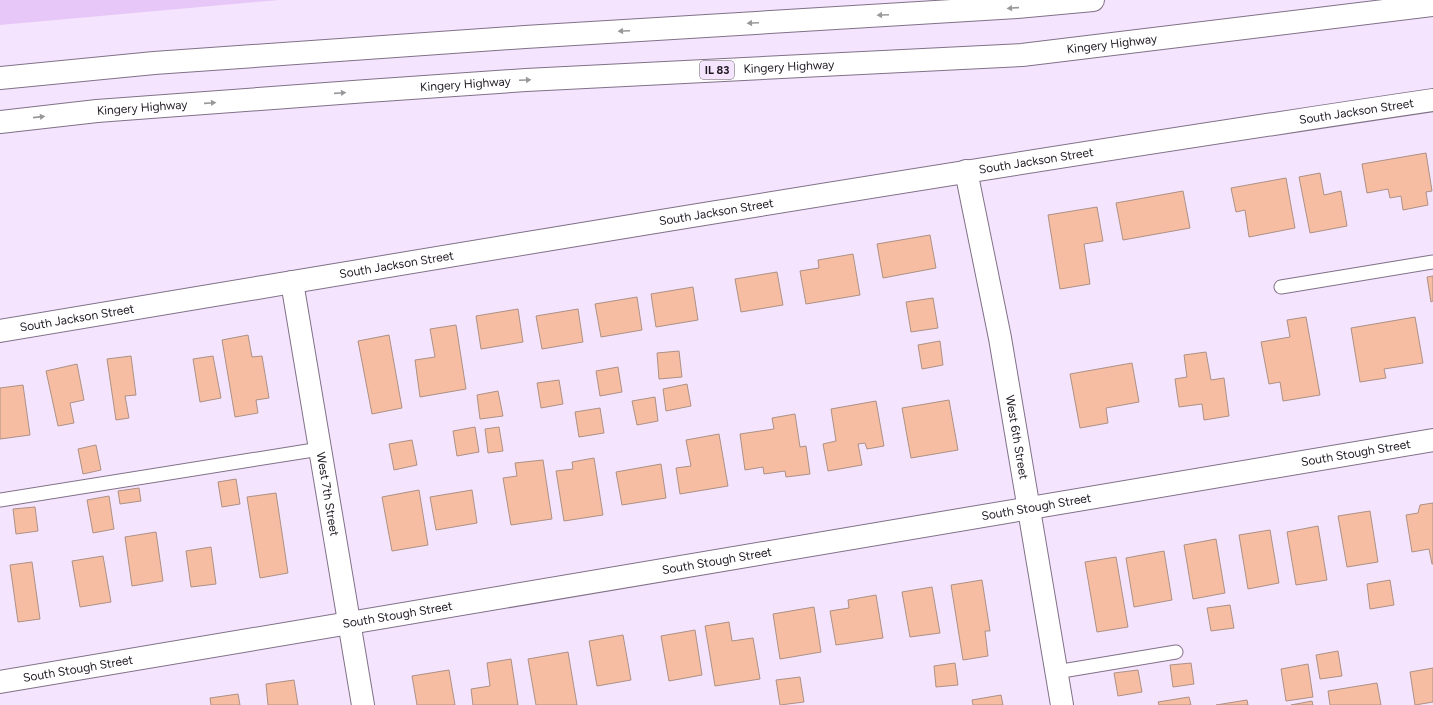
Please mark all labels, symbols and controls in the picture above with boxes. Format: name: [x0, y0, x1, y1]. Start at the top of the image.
one-way arrow: [1007, 4, 1019, 11]
one-way arrow: [877, 12, 889, 19]
one-way arrow: [747, 20, 759, 27]
one-way arrow: [618, 27, 630, 34]
street label: Kingery Highway: [1066, 32, 1159, 56]
street label: Kingery Highway: [743, 57, 835, 76]
road number: IL 83: [700, 61, 734, 79]
street label: Kingery Highway: [420, 74, 512, 94]
one-way arrow: [519, 77, 531, 84]
one-way arrow: [334, 89, 346, 96]
street label: South Jackson Street: [1298, 96, 1415, 127]
street label: Kingery Highway: [96, 97, 189, 118]
one-way arrow: [204, 99, 216, 106]
one-way arrow: [33, 114, 45, 121]
street label: South Jackson Street: [978, 145, 1095, 177]
street label: South Jackson Street: [658, 196, 775, 228]
street label: South Jackson Street: [338, 248, 455, 281]
street label: South Jackson Street: [19, 302, 136, 335]
street label: West 6th Street: [1003, 394, 1031, 481]
street label: South Stough Street: [1300, 437, 1412, 469]
street label: West 7th Street: [314, 451, 342, 538]
street label: South Stough Street: [980, 491, 1093, 523]
street label: South Stough Street: [661, 545, 773, 577]
street label: South Stough Street: [341, 599, 454, 631]
street label: South Stough Street: [22, 653, 134, 685]

